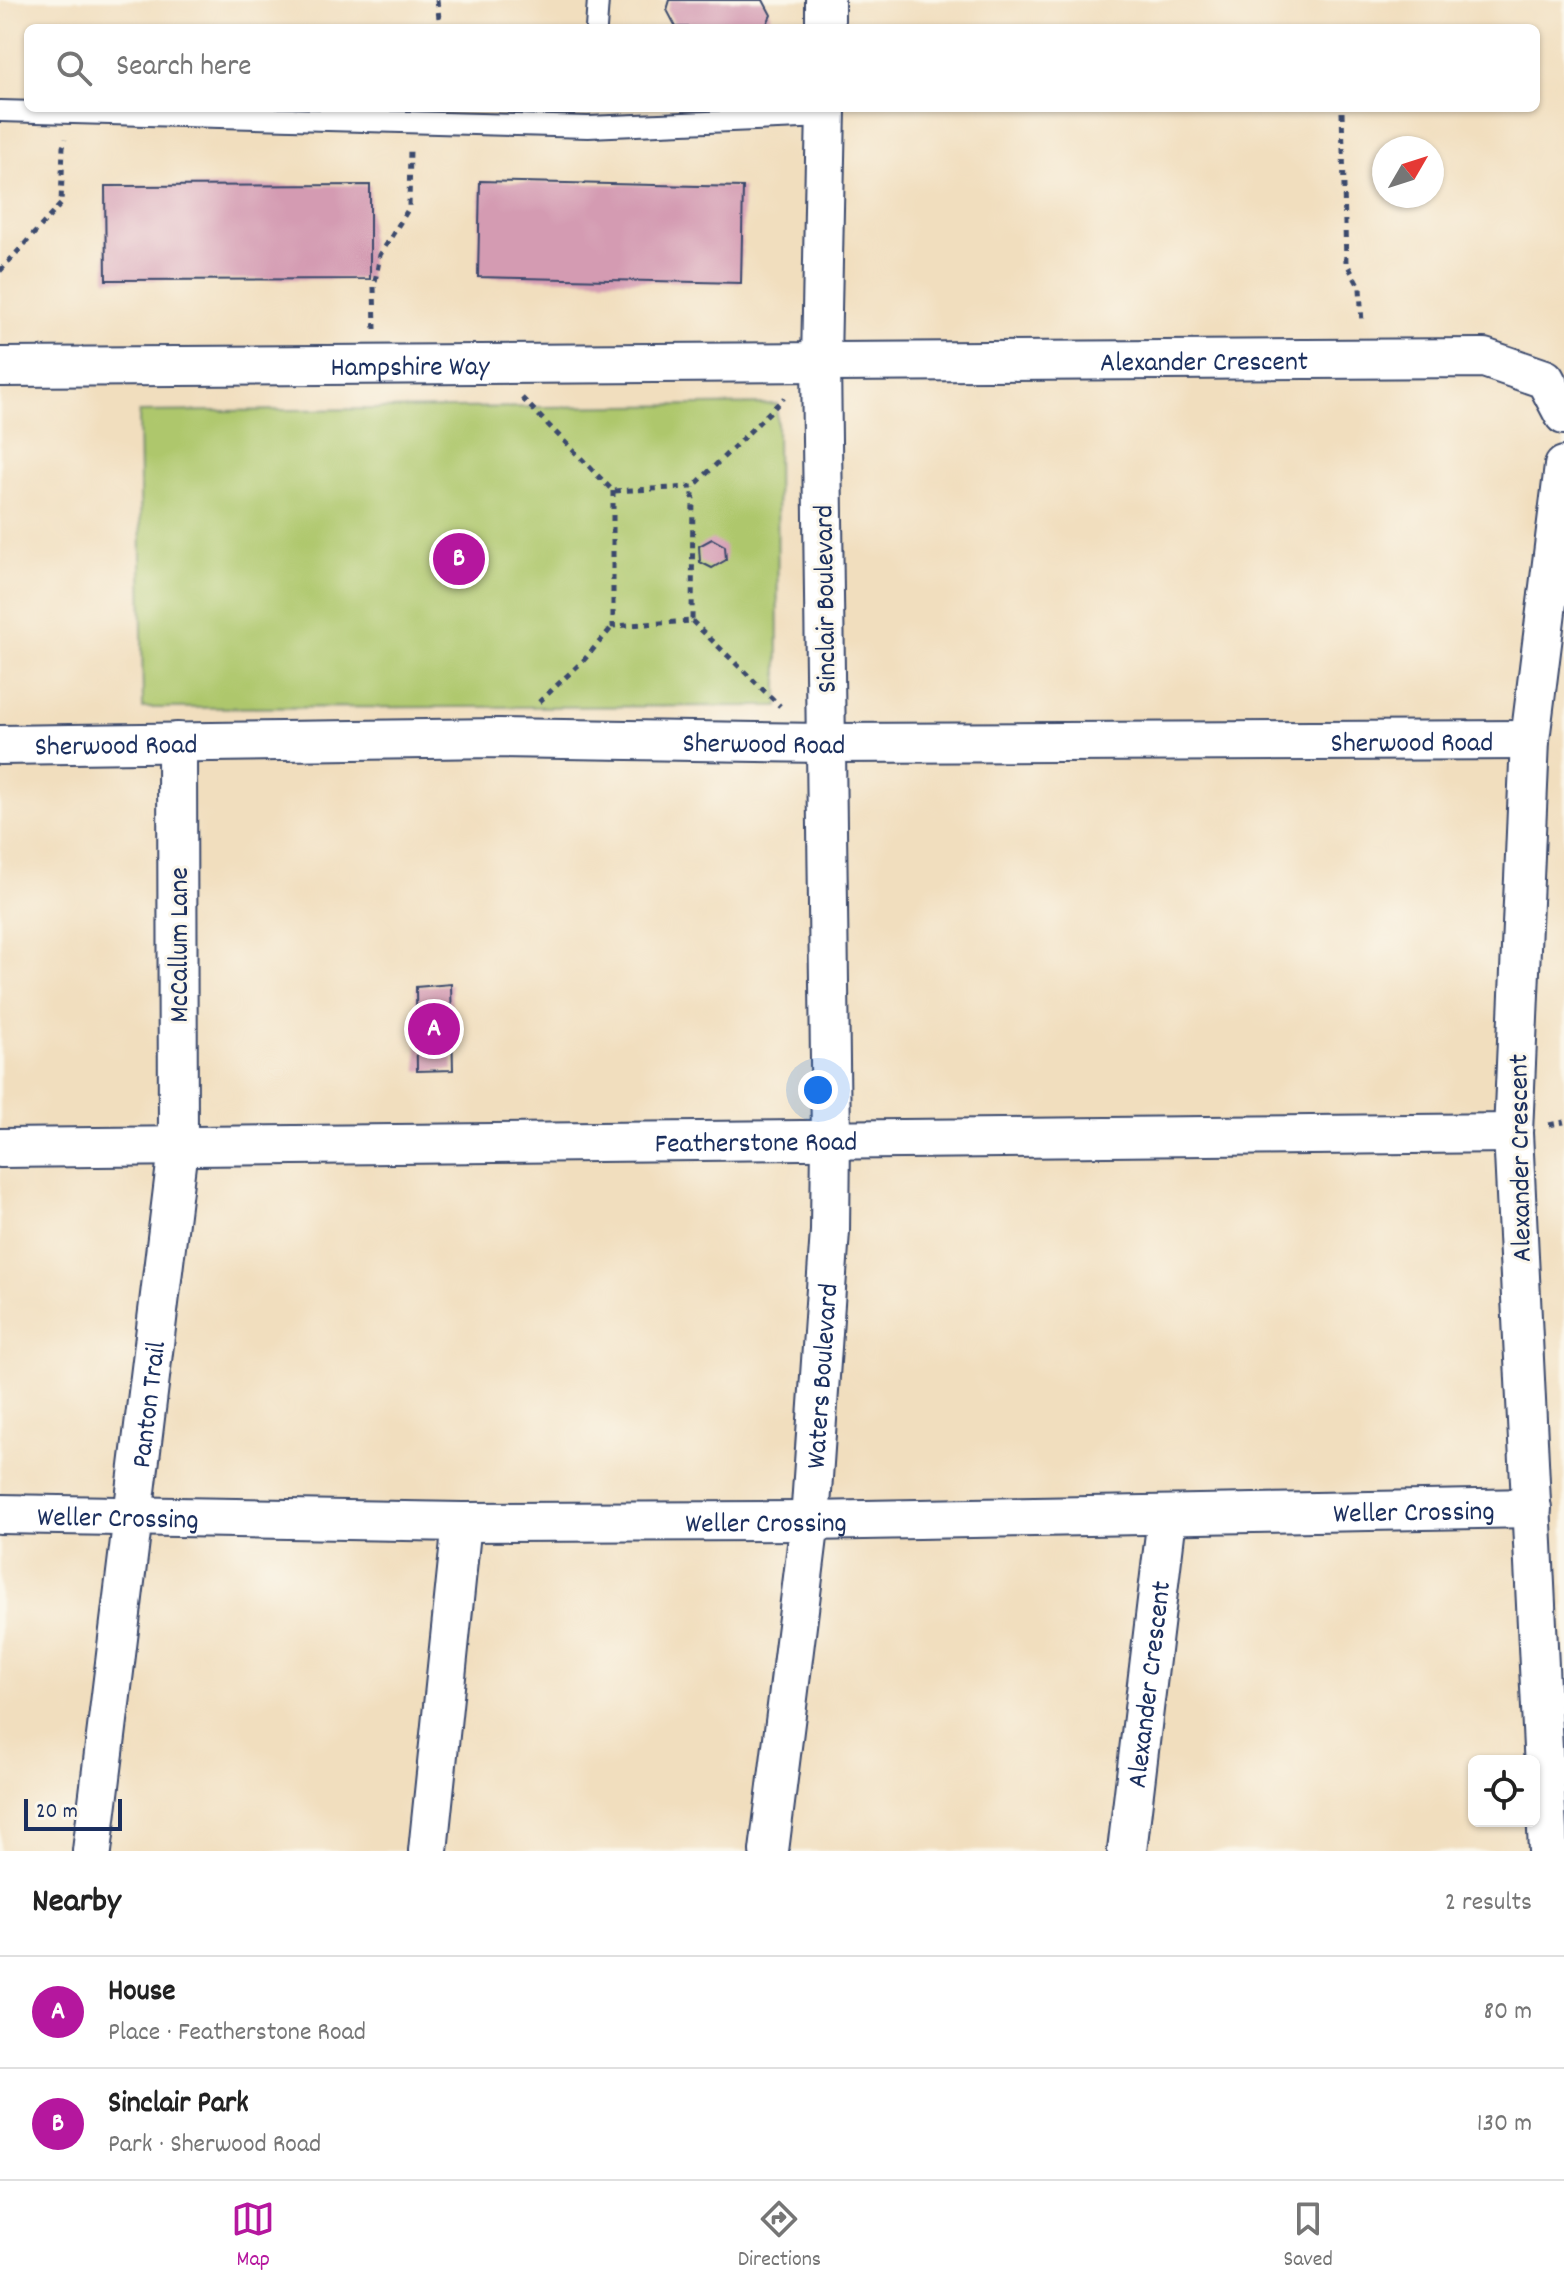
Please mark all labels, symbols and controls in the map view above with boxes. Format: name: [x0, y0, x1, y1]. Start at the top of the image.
search box: [24, 24, 1540, 112]
icon: search: [52, 46, 96, 90]
text: Search here: [116, 47, 252, 90]
north arrow: [1372, 136, 1444, 208]
street label: Alexander Crescent: [1100, 344, 1308, 385]
street label: Hampshire Way: [330, 349, 490, 390]
street label: Sinclair Boulevard: [806, 504, 850, 693]
pin: B: [433, 529, 485, 589]
street label: Sherwood Road: [1330, 725, 1493, 766]
street label: Sherwood Road: [682, 726, 845, 768]
street label: Sherwood Road: [34, 727, 198, 770]
street label: McCallum Lane: [162, 867, 202, 1023]
pin: A: [408, 999, 460, 1059]
street label: Alexander Crescent: [1501, 1054, 1545, 1262]
your location: [798, 1070, 838, 1110]
street label: Featherstone Road: [655, 1125, 857, 1167]
street label: Waters Boulevard: [799, 1282, 851, 1470]
street label: Panton Trail: [124, 1339, 179, 1471]
street label: Weller Crossing: [1333, 1494, 1495, 1537]
street label: Weller Crossing: [37, 1500, 199, 1542]
street label: Weller Crossing: [685, 1505, 847, 1546]
street label: Alexander Crescent: [1120, 1579, 1184, 1791]
map controls: [1468, 1755, 1540, 1827]
button: locate: [1468, 1755, 1540, 1827]
scale bar: [24, 1795, 122, 1831]
text: 20 m: [36, 1797, 78, 1828]
text: Nearby: [32, 1879, 121, 1928]
text: 2 results: [1445, 1885, 1532, 1922]
text: House: [108, 1972, 175, 2015]
text: A: [51, 1994, 65, 2031]
text: 80 m: [1484, 1994, 1532, 2031]
text: Place · Featherstone Road: [108, 2015, 366, 2052]
text: Sinclair Park: [108, 2084, 248, 2127]
text: B: [52, 2106, 64, 2143]
text: 130 m: [1477, 2106, 1532, 2143]
text: Park · Sherwood Road: [108, 2127, 321, 2164]
tab: Map: [231, 2197, 275, 2276]
tab: Directions: [738, 2197, 821, 2276]
tab: Saved: [1284, 2197, 1333, 2276]

